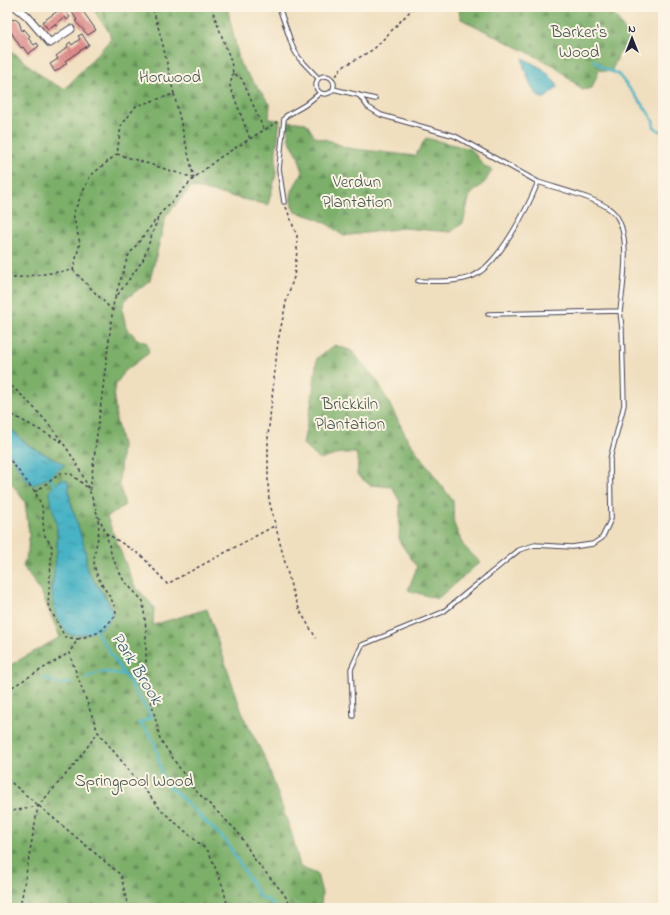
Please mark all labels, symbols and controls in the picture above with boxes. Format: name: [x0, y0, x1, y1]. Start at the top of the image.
north arrow: [612, 18, 652, 58]
park label: Barker's Wood: [550, 20, 607, 65]
text: N: [628, 21, 636, 37]
park label: Horwood: [139, 65, 202, 90]
park label: Verdun Plantation: [322, 170, 392, 215]
park label: Brickkiln Plantation: [315, 392, 385, 437]
water label: Park Brook: [104, 628, 169, 711]
park label: Springpool Wood: [75, 769, 194, 796]

